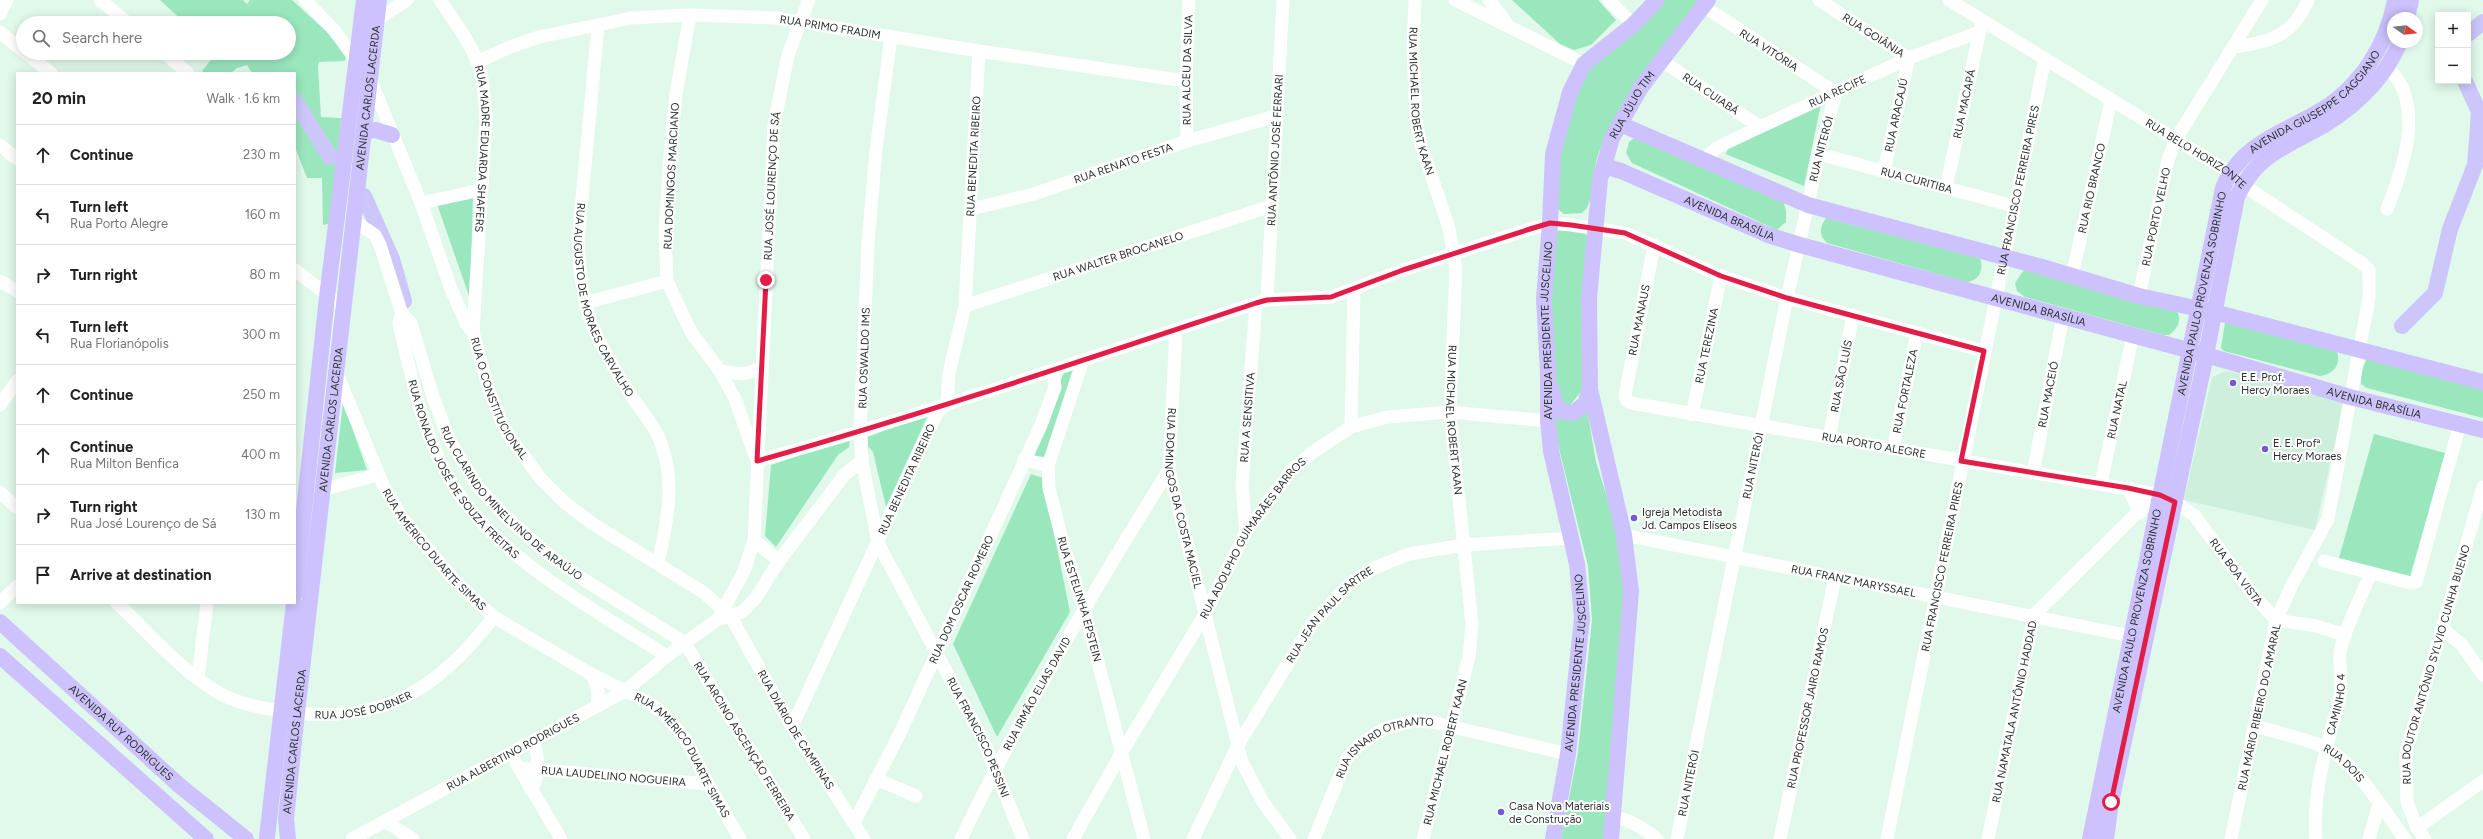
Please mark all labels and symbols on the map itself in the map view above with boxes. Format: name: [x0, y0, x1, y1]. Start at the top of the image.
street label: RUA GOIÂNIA: [1840, 11, 1907, 61]
north arrow: [2387, 12, 2423, 48]
street label: RUA PRIMO FRADIM: [779, 13, 882, 42]
street label: RUA ALCEU DA SILVA: [1180, 14, 1195, 126]
street label: AVENIDA CARLOS LACERDA: [353, 24, 383, 171]
street label: RUA VITÓRIA: [1737, 26, 1802, 75]
street label: RUA MICHAEL ROBERT KAAN: [1406, 27, 1437, 177]
street label: AVENIDA GIUSEPPE CAGGIANO: [2247, 48, 2383, 156]
street label: RUA MADRE EDUARDA SHAFERS: [472, 64, 492, 233]
street label: RUA MACAPÁ: [1951, 68, 1979, 140]
street label: RUA JÚLIO TIM: [1607, 69, 1658, 141]
street label: RUA CUIABÁ: [1680, 70, 1741, 118]
street label: RUA RECIFE: [1807, 73, 1868, 110]
street label: RUA ANTÔNIO JOSÉ FERRARI: [1265, 74, 1286, 227]
street label: RUA ARACAJÚ: [1881, 77, 1911, 153]
street label: RUA BENEDITA RIBEIRO: [964, 95, 984, 217]
street label: RUA DOMINGOS MARCIANO: [661, 102, 682, 250]
street label: RUA FRANCISCO FERREIRA PIRES: [1995, 104, 2042, 276]
street label: RUA JOSÉ LOURENÇO DE SÁ: [761, 110, 784, 261]
street label: RUA NITERÓI: [1807, 115, 1836, 183]
street label: RUA BELO HORIZONTE: [2143, 116, 2249, 192]
street label: RUA RENATO FESTA: [1072, 140, 1175, 187]
street label: RUA RIO BRANCO: [2076, 141, 2108, 235]
street label: RUA CURITIBA: [1879, 165, 1954, 196]
street label: RUA PORTO VELHO: [2140, 166, 2173, 267]
street label: AVENIDA PAULO PROVENZA SOBRINHO: [2175, 190, 2229, 396]
street label: AVENIDA BRASÍLIA: [1682, 193, 1777, 244]
street label: RUA AUGUSTO DE MORAES CARVALHO: [571, 202, 636, 400]
street label: RUA WALTER BROCANELO: [1051, 229, 1185, 284]
street label: AVENIDA PRESIDENTE JUSCELINO: [1538, 241, 1556, 420]
route end: [757, 271, 775, 289]
street label: RUA MANAUS: [1626, 283, 1653, 357]
street label: AVENIDA BRASÍLIA: [1990, 291, 2088, 329]
street label: RUA TEREZINA: [1693, 306, 1721, 385]
street label: RUA OSWALDO IMS: [856, 307, 873, 409]
street label: RUA O CONSTITUCIONAL: [468, 336, 530, 462]
street label: RUA SÃO LUÍS: [1828, 339, 1855, 414]
street label: RUA MICHAEL ROBERT KAAN: [1443, 345, 1465, 495]
street label: AVENIDA CARLOS LACERDA: [316, 346, 346, 493]
street label: RUA FORTALEZA: [1890, 347, 1921, 435]
street label: RUA MACEIÓ: [2036, 360, 2061, 429]
street label: RUA A SENSITIVA: [1238, 371, 1258, 463]
place label: E.E. Prof. Hercy Moraes: [2241, 371, 2309, 397]
street label: RUA RONALDO JOSÉ DE SOUZA FREITAS: [405, 378, 522, 562]
marker: E.E. Prof. Hercy Moraes: [2228, 378, 2238, 388]
street label: RUA NATAL: [2105, 379, 2130, 440]
street label: AVENIDA BRASÍLIA: [2325, 385, 2423, 422]
street label: RUA DOMINGOS DA COSTA MACIEL: [1162, 407, 1204, 590]
street label: RUA BENEDITA RIBEIRO: [876, 421, 938, 537]
street label: RUA CLARINDO MINELVINO DE ARAÚJO: [438, 424, 585, 584]
street label: RUA PORTO ALEGRE: [1821, 430, 1927, 461]
street label: RUA NITERÓI: [1740, 431, 1766, 500]
place label: E. E. Profª Hercy Moraes: [2273, 437, 2341, 463]
marker: E. E. Profª Hercy Moraes: [2260, 444, 2270, 454]
street label: RUA ADOLPHO GUIMARÃES BARROS: [1197, 455, 1309, 622]
street label: RUA FRANCISCO FERREIRA PIRES: [1919, 480, 1966, 653]
street label: RUA AMÉRICO DUARTE SIMAS: [379, 486, 489, 614]
place label: Igreja Metodista Jd. Campos Elíseos: [1642, 506, 1737, 532]
street label: AVENIDA PAULO PROVENZA SOBRINHO: [2110, 507, 2164, 714]
marker: Igreja Metodista Jd. Campos Elíseos: [1629, 513, 1639, 523]
street label: RUA DOM OSCAR ROMERO: [927, 533, 997, 666]
street label: RUA ESTELINHA EPSTEIN: [1055, 535, 1104, 663]
street label: RUA BOA VISTA: [2207, 536, 2266, 609]
street label: RUA DOUTOR ANTÔNIO SYLVIO CUNHA BUENO: [2400, 543, 2473, 785]
street label: RUA FRANZ MARYSSAEL: [1790, 562, 1917, 600]
street label: RUA JEAN PAUL SARTRE: [1284, 564, 1376, 665]
street label: AVENIDA PRESIDENTE JUSCELINO: [1562, 573, 1589, 752]
street label: RUA NAMATALA ANTÔNIO HADDAD: [1990, 619, 2040, 804]
street label: RUA MÁRIO RIBEIRO DO AMARAL: [2235, 622, 2284, 792]
street label: RUA PROFESSOR JAIRO RAMOS: [1785, 626, 1831, 790]
street label: RUA IRMÃO ELIAS DAVID: [1001, 634, 1074, 753]
street label: RUA ARCINO ASCENÇÃO FERREIRA: [691, 659, 798, 824]
street label: AVENIDA CARLOS LACERDA: [281, 668, 309, 815]
street label: RUA DIÁRIO DE CAMPINAS: [755, 668, 837, 792]
street label: CAMINHO 4: [2324, 673, 2348, 737]
street label: RUA FRANCISCO PESSINI: [944, 675, 1012, 800]
street label: RUA MICHAEL ROBERT KAAN: [1421, 678, 1470, 827]
street label: AVENIDA RUY RODRIGUES: [66, 682, 176, 784]
street label: RUA JOSÉ DOBNER: [314, 688, 414, 722]
street label: RUA AMÉRICO DUARTE SIMAS: [632, 690, 732, 820]
street label: RUA ALBERTINO RODRIGUES: [444, 711, 582, 794]
street label: RUA ISNARD OTRANTO: [1333, 715, 1435, 780]
street label: RUA DOIS: [2321, 742, 2367, 785]
street label: RUA NITERÓI: [1676, 749, 1702, 818]
street label: RUA LAUDELINO NOGUEIRA: [541, 764, 687, 789]
route start: [2102, 793, 2120, 811]
place label: Casa Nova Materiais de Construção: [1509, 800, 1609, 826]
marker: Casa Nova Materiais de Construção: [1496, 807, 1506, 817]

